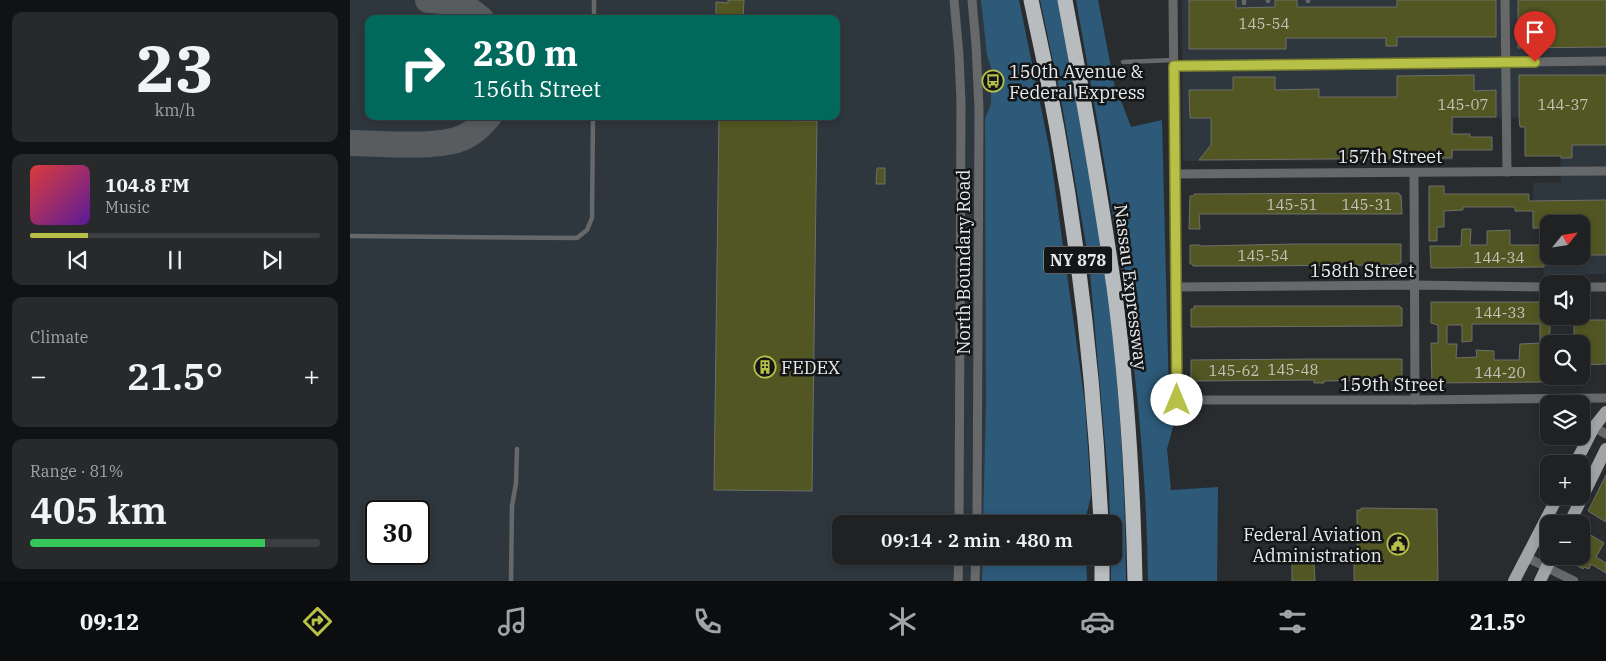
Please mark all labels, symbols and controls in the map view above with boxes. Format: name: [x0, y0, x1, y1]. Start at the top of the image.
pin: [1514, 11, 1556, 62]
house number: 145-54: [1239, 14, 1289, 33]
icon: arrive: [1521, 18, 1549, 46]
text: 23: [136, 25, 214, 110]
text: 230 m: [473, 30, 578, 76]
icon: right: [390, 35, 455, 100]
place label: 150th Avenue & Federal Express: [1009, 60, 1145, 104]
bus stop icon: 150th Avenue & Federal Express: [981, 69, 1005, 93]
text: 156th Street: [473, 74, 601, 103]
house number: 145-07: [1438, 95, 1488, 114]
house number: 144-37: [1538, 95, 1588, 114]
text: km/h: [155, 100, 195, 120]
street label: 157th Street: [1338, 145, 1442, 168]
street label: North Boundary Road: [952, 170, 975, 354]
text: 104.8 FM: [105, 173, 190, 197]
house number: 145-51: [1267, 195, 1317, 214]
house number: 145-31: [1342, 195, 1392, 214]
text: Music: [105, 197, 150, 217]
street label: Nassau Expressway: [1109, 203, 1153, 372]
north arrow: [1540, 215, 1590, 265]
map controls: [1540, 215, 1590, 565]
icon: previous: [64, 246, 92, 274]
icon: pause: [161, 246, 189, 274]
icon: next: [258, 246, 286, 274]
road number: NY 878: [1044, 246, 1112, 274]
house number: 145-54: [1238, 246, 1288, 265]
house number: 144-34: [1474, 248, 1524, 267]
street label: 158th Street: [1310, 259, 1414, 282]
button: sound: [1540, 275, 1590, 325]
house number: 144-33: [1475, 303, 1525, 322]
text: Climate: [30, 327, 88, 347]
button: search: [1540, 335, 1590, 385]
text: 21.5°: [127, 351, 223, 400]
building icon: FEDEX: [753, 355, 777, 379]
place label: FEDEX: [781, 356, 840, 379]
text: −: [30, 357, 47, 394]
text: +: [303, 357, 320, 394]
house number: 145-48: [1268, 360, 1318, 379]
house number: 145-62: [1209, 361, 1259, 380]
house number: 144-20: [1475, 363, 1525, 382]
position arrow: [1150, 373, 1202, 425]
street label: 159th Street: [1340, 373, 1444, 396]
button: layers: [1540, 395, 1590, 445]
button: +: [1540, 455, 1590, 505]
text: Range · 81%: [30, 461, 123, 481]
text: 405 km: [30, 485, 167, 534]
speed limit sign: 30: [365, 500, 430, 565]
button: −: [1540, 515, 1590, 565]
place label: Federal Aviation Administration: [1243, 523, 1382, 567]
text: 09:14 · 2 min · 480 m: [881, 528, 1073, 552]
public building icon: Federal Aviation Administration: [1386, 532, 1410, 556]
icon: directions: [300, 604, 335, 639]
icon: music: [495, 604, 530, 639]
icon: phone: [690, 604, 725, 639]
icon: climate: [885, 604, 920, 639]
icon: car: [1080, 604, 1115, 639]
icon: filters: [1275, 604, 1310, 639]
text: 09:12: [80, 607, 139, 636]
text: 21.5°: [1470, 607, 1526, 636]

